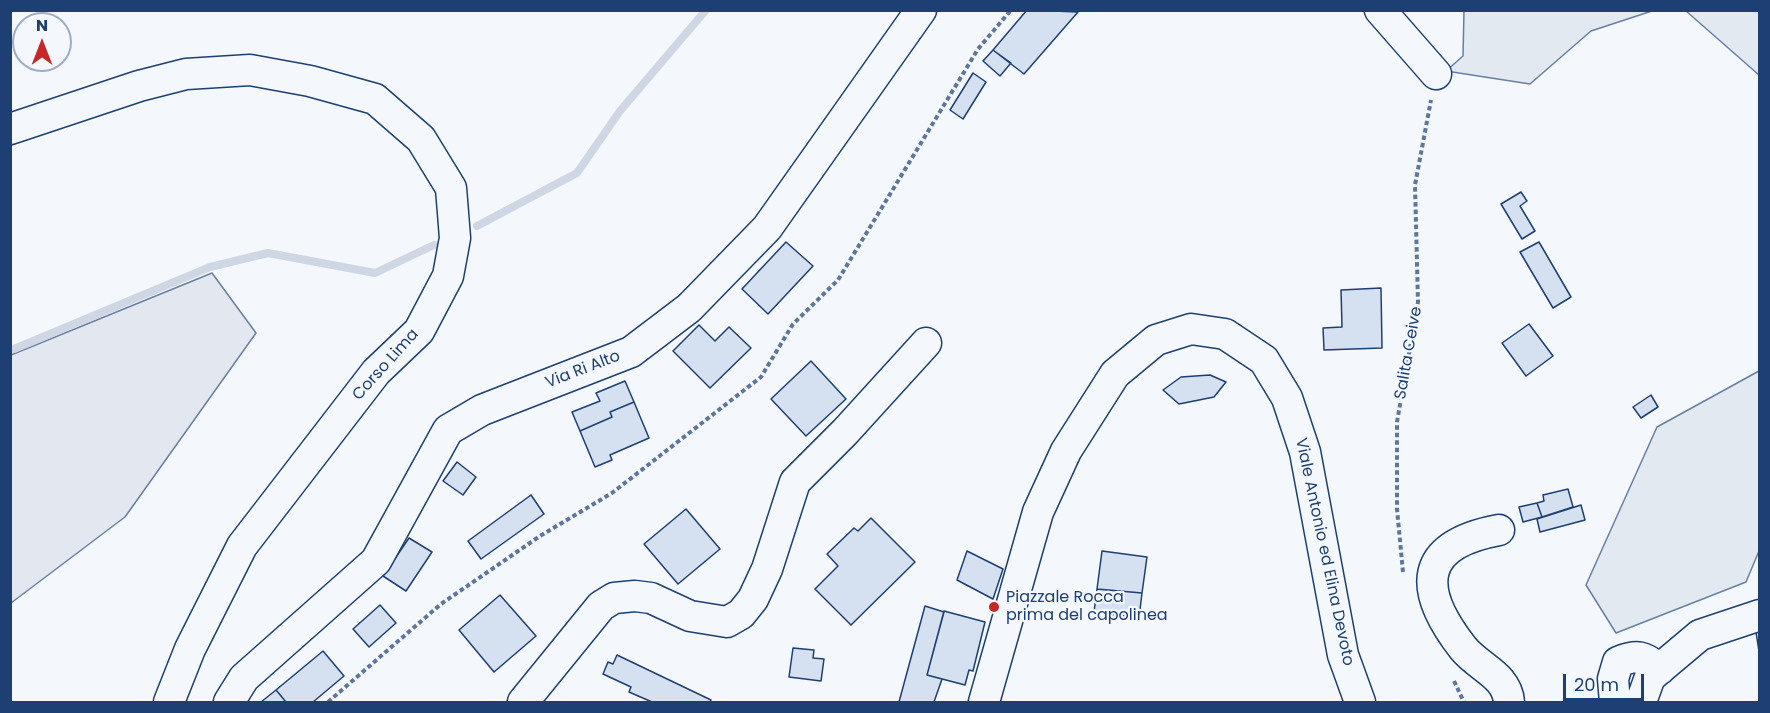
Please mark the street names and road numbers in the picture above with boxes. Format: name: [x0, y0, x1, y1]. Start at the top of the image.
street label: Salita Ceive: [1391, 305, 1427, 401]
street label: Corso Lima: [349, 325, 423, 405]
street label: Via Ri Alto: [543, 347, 623, 393]
street label: Viale Antonio ed Elina Devoto: [1290, 436, 1358, 668]

